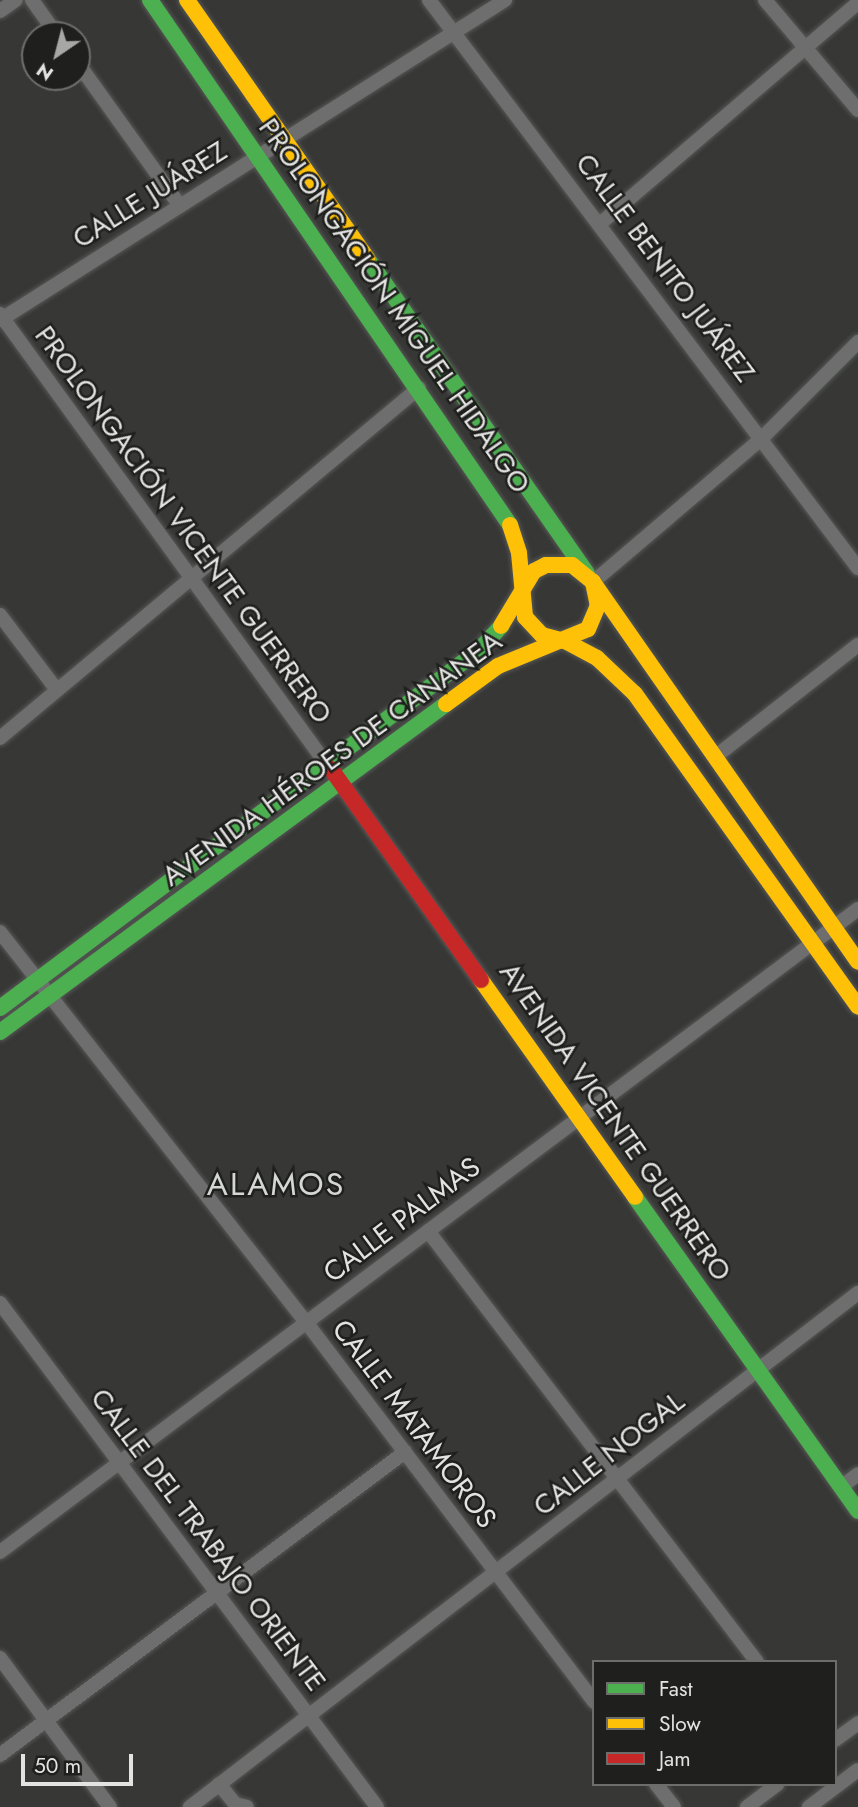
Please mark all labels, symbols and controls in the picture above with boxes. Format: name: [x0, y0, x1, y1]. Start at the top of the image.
north arrow: [21, 21, 91, 91]
text: N: [31, 57, 59, 87]
street label: PROLONGACIÓN MIGUEL HIDALGO: [251, 112, 537, 500]
street label: CALLE JUÁREZ: [67, 134, 233, 256]
street label: CALLE BENITO JUÁREZ: [568, 147, 762, 389]
street label: PROLONGACIÓN VICENTE GUERRERO: [27, 320, 339, 730]
street label: AVENIDA HÉROES DE CANANEA: [156, 625, 508, 893]
street label: AVENIDA VICENTE GUERRERO: [492, 956, 738, 1288]
street label: CALLE PALMAS: [317, 1150, 487, 1290]
district label: ALAMOS: [208, 1165, 344, 1203]
street label: CALLE MATAMOROS: [325, 1313, 503, 1535]
street label: CALLE DEL TRABAJO ORIENTE: [83, 1382, 333, 1698]
street label: CALLE NOGAL: [527, 1385, 691, 1523]
legend: [592, 1660, 837, 1786]
text: Fast: [659, 1674, 692, 1704]
text: Slow: [659, 1709, 701, 1739]
scale bar: [24, 1741, 136, 1785]
text: Jam: [659, 1744, 691, 1774]
text: 50 m: [34, 1751, 81, 1781]

